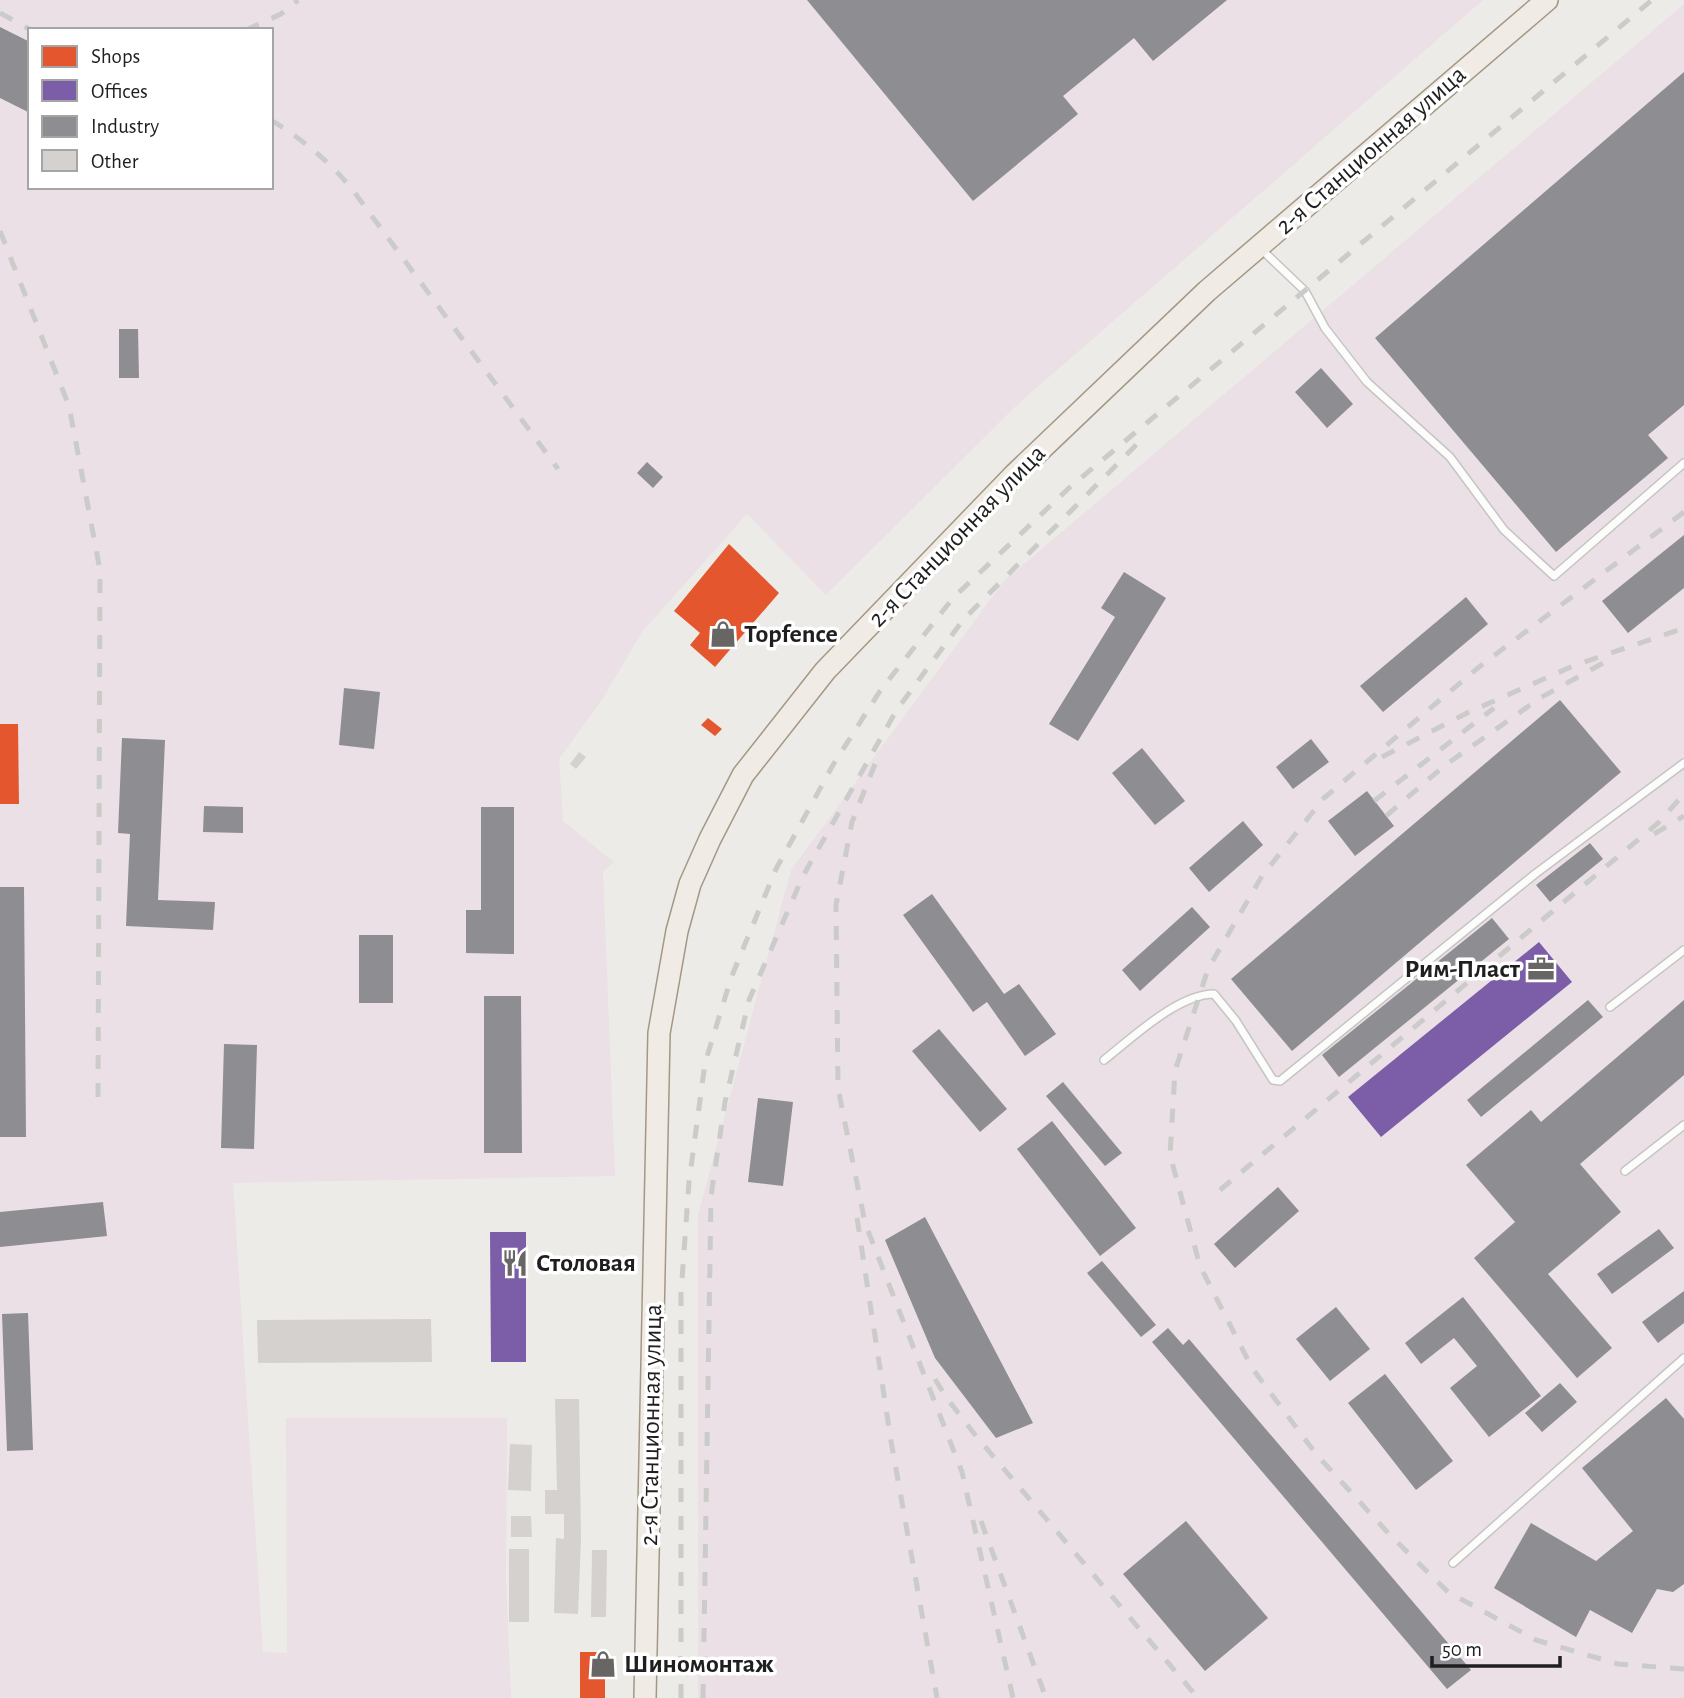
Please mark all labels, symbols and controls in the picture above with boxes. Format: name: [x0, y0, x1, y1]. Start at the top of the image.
legend: [28, 28, 273, 189]
text: Shops: [91, 46, 140, 67]
street label: 2-я Станционная улица: [1271, 61, 1471, 239]
text: Offices: [91, 81, 148, 102]
text: Industry: [91, 116, 159, 137]
text: Other: [91, 151, 139, 172]
street label: 2-я Станционная улица: [864, 440, 1050, 632]
shop icon: Topfence: [708, 619, 738, 649]
place label: Topfence: [744, 621, 838, 647]
office icon: Рим-Пласт: [1526, 954, 1556, 984]
place label: Рим-Пласт: [1404, 956, 1521, 982]
restaurant icon: Столовая: [500, 1248, 530, 1278]
place label: Столовая: [536, 1250, 636, 1276]
street label: 2-я Станционная улица: [636, 1304, 666, 1546]
scale bar: [1432, 1624, 1560, 1668]
text: 50 m: [1442, 1639, 1482, 1660]
shop icon: Шиномонтаж: [588, 1649, 618, 1679]
place label: Шиномонтаж: [624, 1651, 774, 1677]

